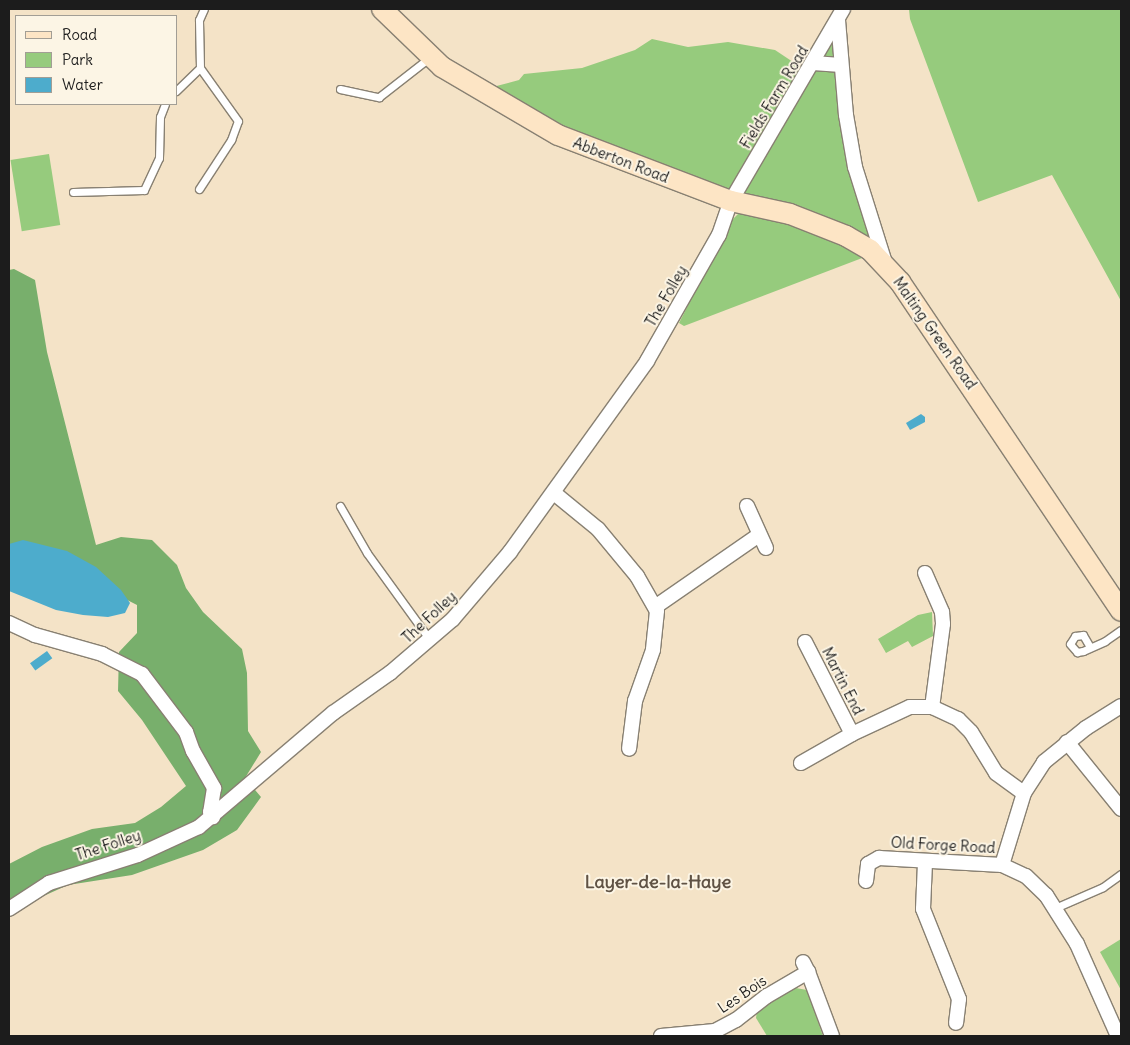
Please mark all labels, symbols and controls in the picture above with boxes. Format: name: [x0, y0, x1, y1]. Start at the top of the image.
legend: [15, 15, 178, 105]
text: Road: [62, 25, 97, 44]
street label: Fields Farm Road: [736, 42, 812, 152]
text: Park: [62, 50, 93, 69]
text: Water: [62, 75, 103, 94]
street label: Abberton Road: [570, 133, 672, 187]
street label: The Folley: [641, 262, 691, 330]
street label: Malting Green Road: [889, 273, 981, 393]
street label: The Folley: [398, 587, 460, 647]
street label: Martin End: [818, 644, 868, 718]
street label: The Folley: [73, 826, 143, 864]
street label: Old Forge Road: [890, 833, 996, 857]
district label: Layer-de-la-Haye: [585, 871, 731, 893]
street label: Les Bois: [714, 971, 770, 1017]

